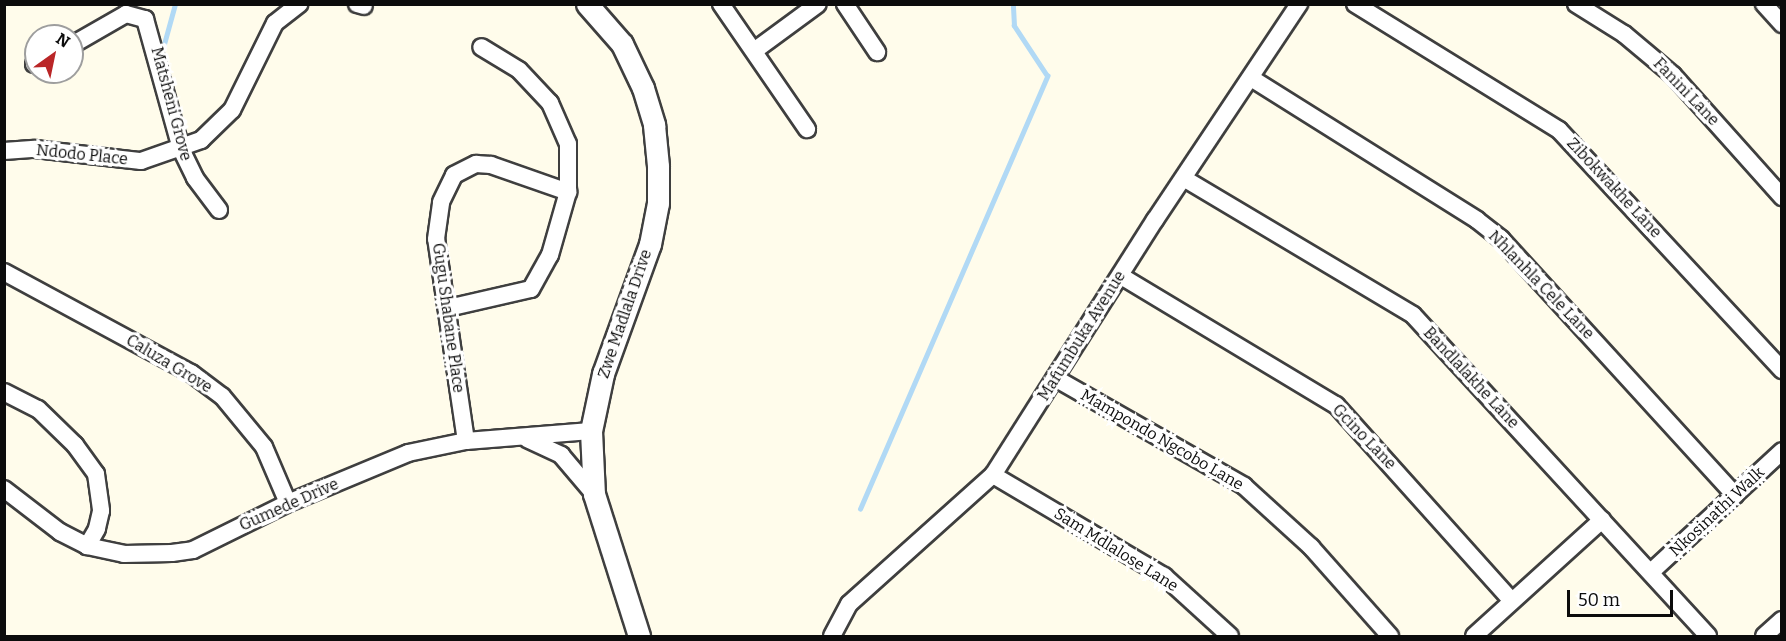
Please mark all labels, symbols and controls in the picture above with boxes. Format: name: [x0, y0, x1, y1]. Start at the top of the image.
north arrow: [24, 24, 84, 84]
text: N: [53, 29, 73, 51]
street label: Matsheni Grove: [147, 45, 195, 163]
street label: Fanini Lane: [1649, 54, 1723, 130]
street label: Zibokwakhe Lane: [1563, 134, 1665, 242]
street label: Ndodo Place: [35, 141, 129, 169]
street label: Nhlanhla Cele Lane: [1484, 227, 1598, 343]
street label: Gugu Shabane Place: [428, 242, 468, 394]
street label: Zwe Madlala Drive: [594, 247, 656, 381]
street label: Mafumbuka Avenue: [1034, 267, 1130, 405]
street label: Bandlalakhe Lane: [1419, 323, 1523, 433]
street label: Caluza Grove: [122, 331, 216, 397]
street label: Mampondo Ngcobo Lane: [1077, 385, 1247, 495]
street label: Gcino Lane: [1328, 400, 1400, 474]
street label: Nkosinathi Walk: [1666, 463, 1768, 561]
street label: Gumede Drive: [236, 475, 342, 535]
street label: Sam Mdlalose Lane: [1050, 504, 1182, 596]
scale bar: [1570, 578, 1676, 616]
text: 50 m: [1578, 589, 1620, 611]

